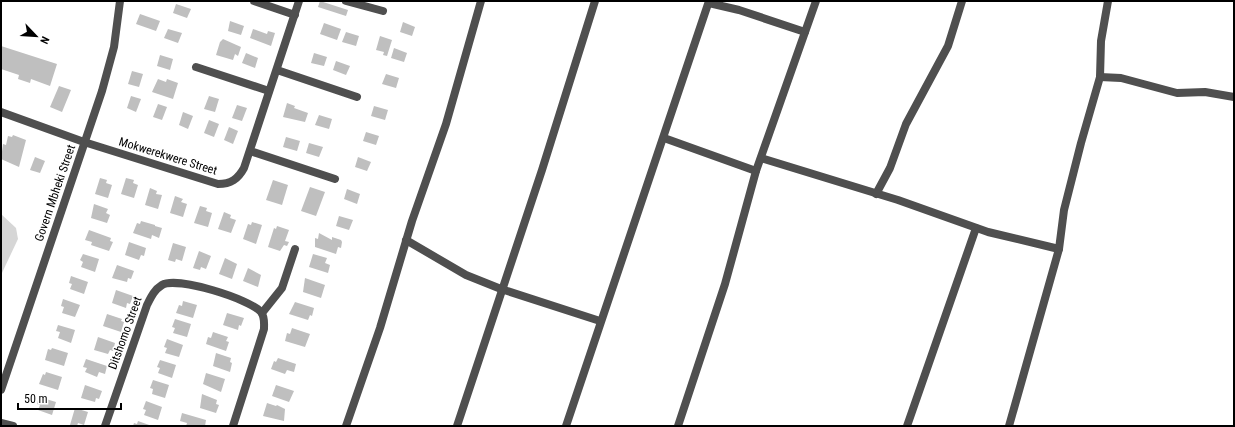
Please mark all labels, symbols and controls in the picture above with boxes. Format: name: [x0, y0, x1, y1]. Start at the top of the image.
north arrow: [16, 16, 56, 56]
text: N: [37, 34, 52, 46]
street label: Mokwerekwere Street: [117, 134, 219, 178]
street label: Govern Mbheki Street: [32, 142, 78, 243]
street label: Ditshomo Street: [105, 294, 145, 371]
scale bar: [18, 385, 121, 411]
text: 50 m: [24, 392, 48, 406]

